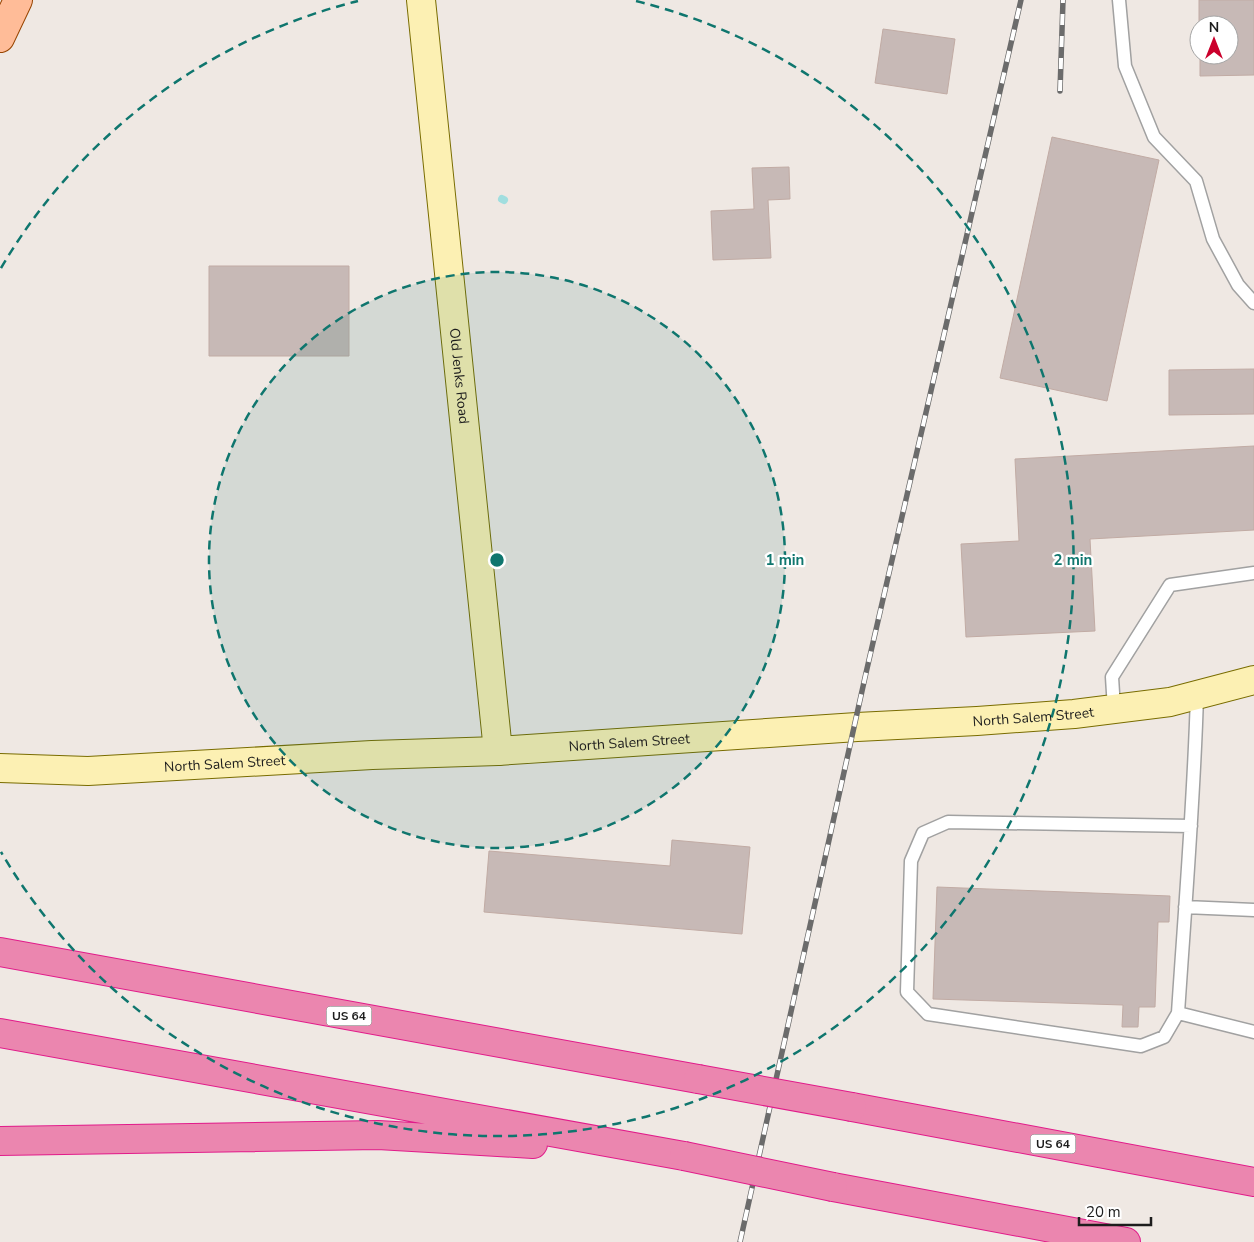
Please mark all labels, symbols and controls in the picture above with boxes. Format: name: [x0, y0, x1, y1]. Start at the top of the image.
north arrow: [1189, 15, 1239, 65]
text: N: [1209, 18, 1219, 37]
street label: Old Jenks Road: [445, 327, 474, 425]
text: 1 min: [766, 550, 804, 570]
text: 2 min: [1054, 550, 1092, 570]
centre of rings: [488, 551, 506, 569]
street label: North Salem Street: [972, 702, 1095, 731]
street label: North Salem Street: [568, 729, 690, 756]
street label: North Salem Street: [164, 750, 286, 776]
road number: US 64: [326, 1006, 372, 1026]
road number: US 64: [1030, 1134, 1076, 1154]
scale bar: [1079, 1194, 1152, 1226]
text: 20 m: [1086, 1202, 1121, 1222]

